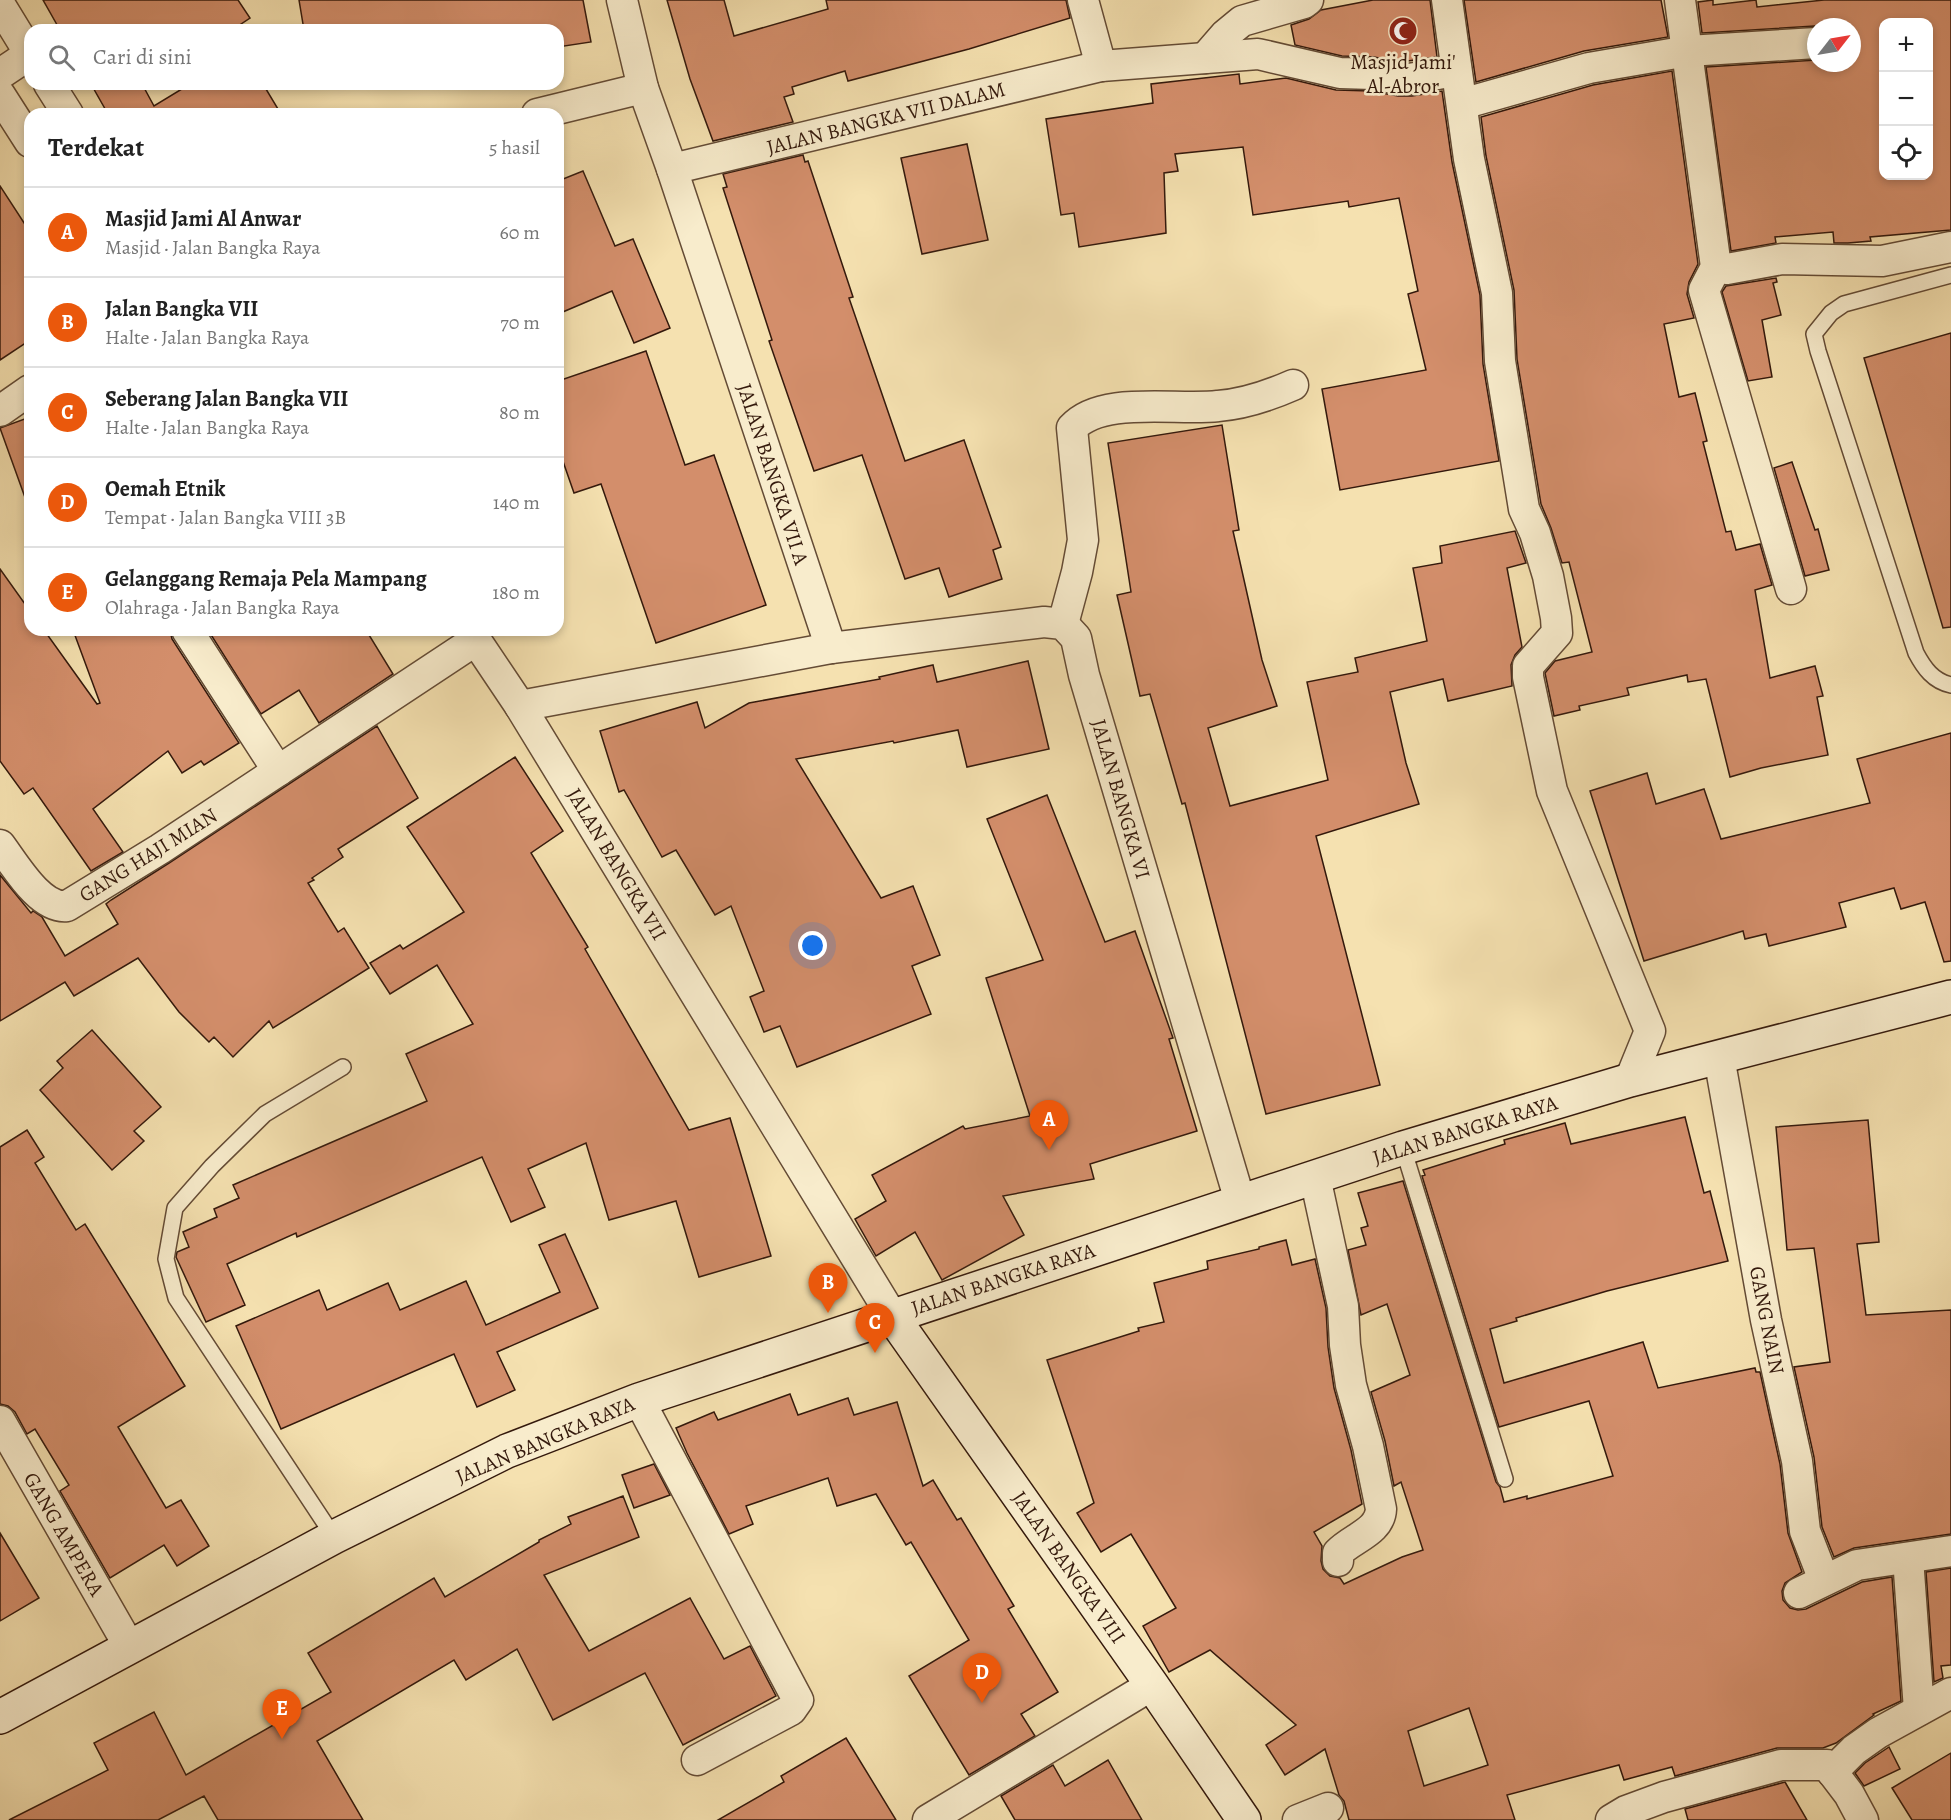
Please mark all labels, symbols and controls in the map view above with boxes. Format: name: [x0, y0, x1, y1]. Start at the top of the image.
mosque icon: Masjid Jami' Al-Abror: [1387, 15, 1419, 47]
north arrow: [1807, 18, 1861, 72]
map controls: [1879, 18, 1933, 180]
button: +: [1879, 18, 1933, 72]
search box: [24, 24, 564, 90]
icon: search: [45, 41, 78, 74]
text: Cari di sini: [93, 42, 192, 72]
place label: Masjid Jami' Al-Abror: [1350, 48, 1456, 100]
button: −: [1879, 72, 1933, 126]
street label: JALAN BANGKA VII DALAM: [764, 75, 1008, 161]
button: locate: [1879, 126, 1933, 180]
text: Terdekat: [48, 130, 144, 165]
text: 5 hasil: [489, 134, 540, 161]
text: Masjid Jami Al Anwar: [105, 204, 301, 234]
text: A: [61, 219, 74, 246]
text: 60 m: [500, 219, 540, 246]
text: Masjid · Jalan Bangka Raya: [105, 234, 320, 261]
text: Jalan Bangka VII: [105, 294, 258, 324]
text: B: [61, 309, 74, 336]
text: 70 m: [500, 309, 540, 336]
text: Halte · Jalan Bangka Raya: [105, 324, 309, 351]
street label: JALAN BANGKA VII A: [730, 380, 816, 569]
text: Seberang Jalan Bangka VII: [105, 384, 348, 414]
text: C: [61, 399, 74, 426]
text: 80 m: [499, 399, 540, 426]
text: Halte · Jalan Bangka Raya: [105, 414, 309, 441]
text: Oemah Etnik: [105, 474, 225, 504]
text: D: [61, 489, 74, 516]
text: 140 m: [493, 489, 540, 516]
text: Tempat · Jalan Bangka VIII 3B: [105, 504, 346, 531]
text: Gelanggang Remaja Pela Mampang: [105, 564, 427, 594]
text: E: [62, 579, 73, 606]
text: 180 m: [492, 579, 540, 606]
text: Olahraga · Jalan Bangka Raya: [105, 594, 340, 621]
street label: JALAN BANGKA VI: [1085, 716, 1157, 882]
street label: JALAN BANGKA VII: [561, 783, 673, 945]
street label: GANG HAJI MIAN: [74, 801, 222, 909]
your location: [798, 931, 827, 960]
street label: JALAN BANGKA RAYA: [1369, 1088, 1561, 1171]
pin: A: [1030, 1100, 1068, 1150]
street label: JALAN BANGKA RAYA: [907, 1236, 1099, 1322]
pin: B: [808, 1264, 848, 1313]
street label: GANG NAIN: [1743, 1264, 1791, 1376]
pin: C: [856, 1304, 894, 1353]
street label: JALAN BANGKA RAYA: [451, 1389, 639, 1490]
street label: GANG AMPERA: [17, 1467, 111, 1602]
street label: JALAN BANGKA VIII: [1006, 1485, 1132, 1649]
pin: D: [962, 1654, 1002, 1703]
pin: E: [262, 1690, 302, 1739]

